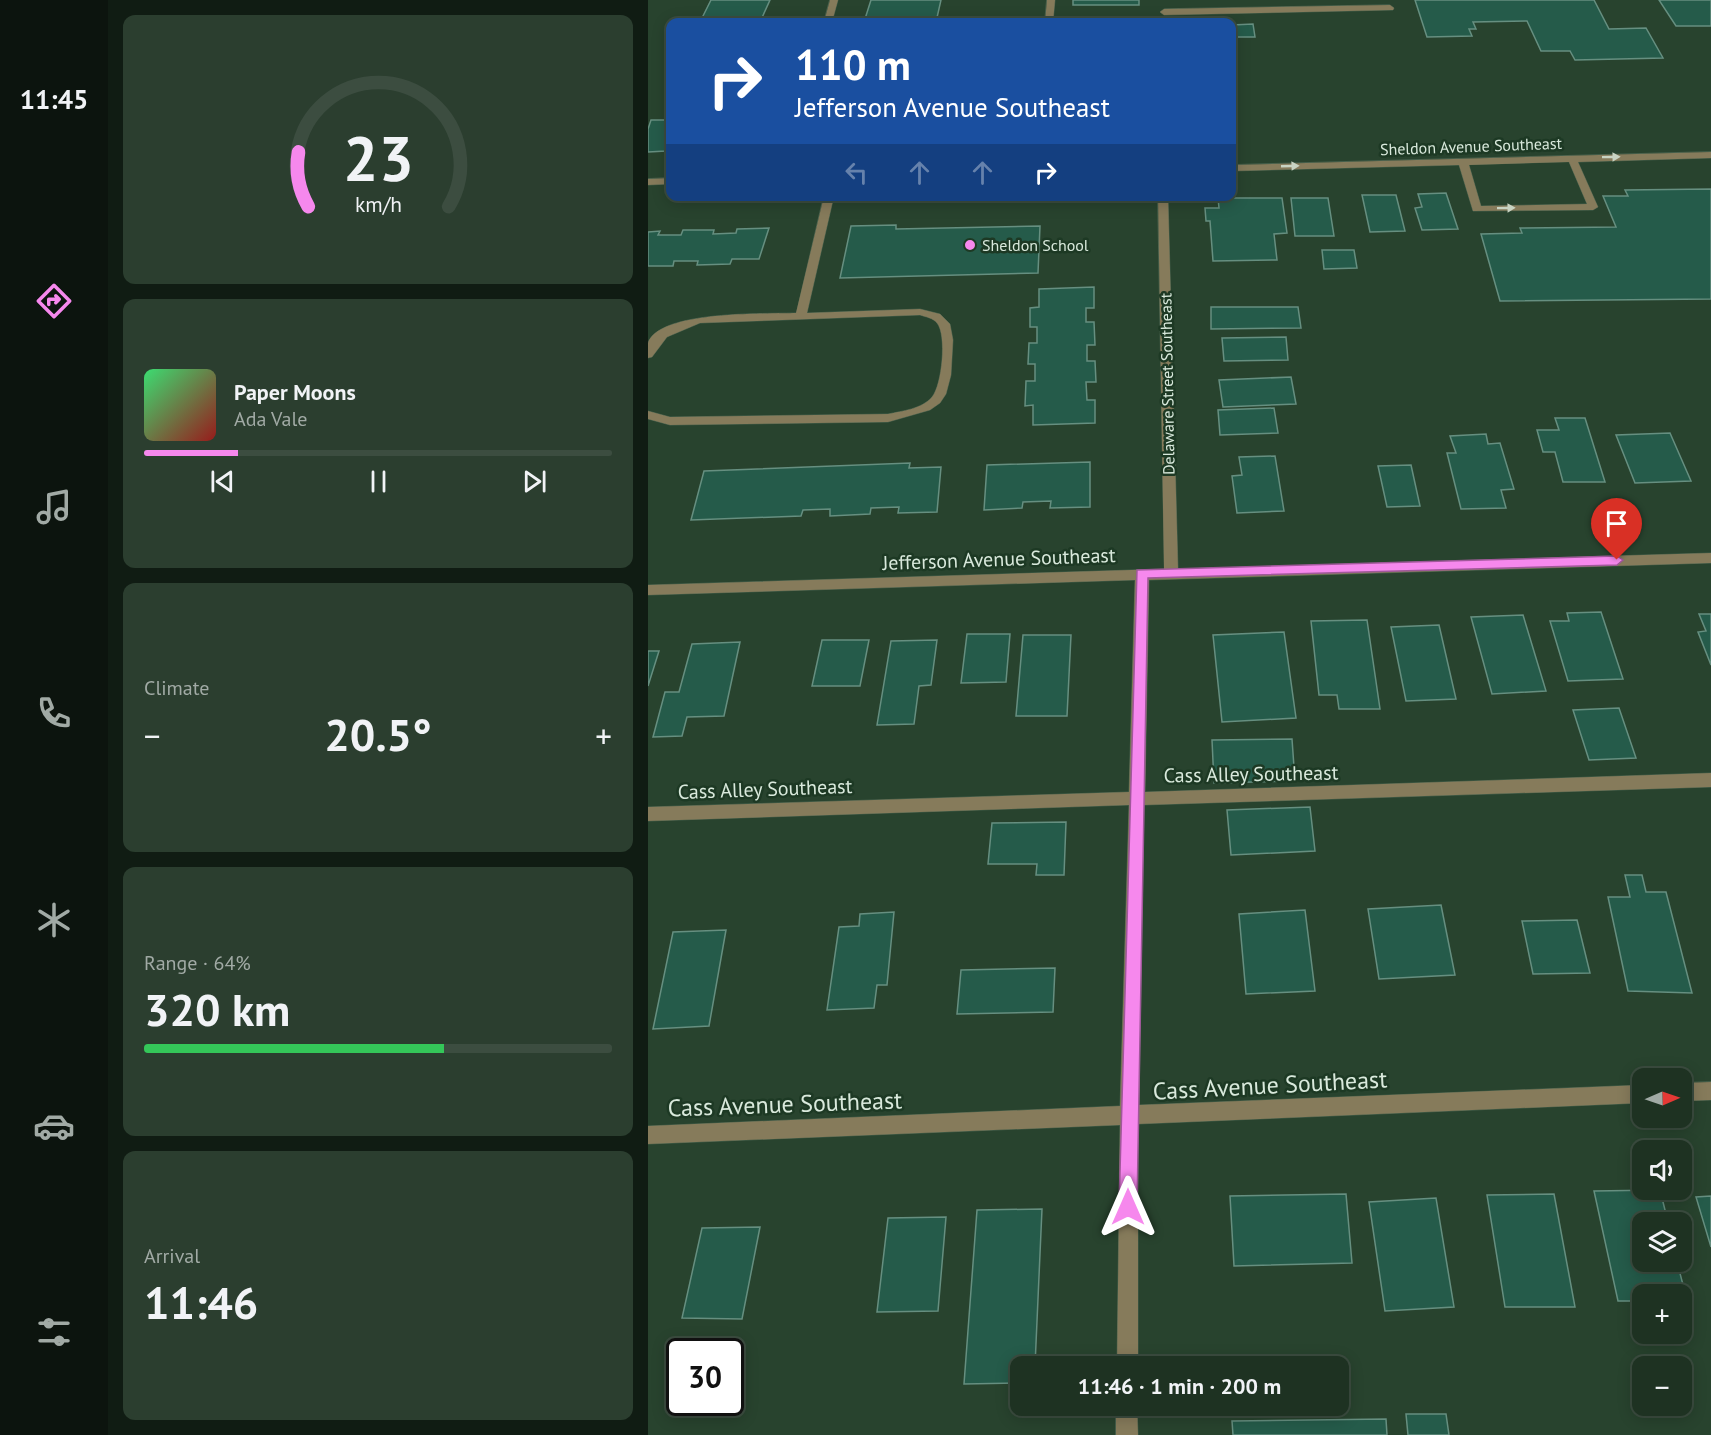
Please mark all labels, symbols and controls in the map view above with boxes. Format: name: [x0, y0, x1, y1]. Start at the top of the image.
text: 110 m: [795, 37, 911, 92]
icon: right: [696, 42, 774, 120]
text: 11:45: [20, 82, 88, 116]
text: Jefferson Avenue Southeast: [795, 90, 1110, 124]
text: 23: [343, 117, 413, 198]
street label: Sheldon Avenue Southeast: [1380, 133, 1563, 159]
one-way arrow: [1601, 152, 1620, 162]
icon: left: [840, 156, 873, 189]
icon: ahead: [903, 156, 936, 189]
icon: ahead: [966, 156, 999, 189]
icon: right: [1029, 156, 1062, 189]
one-way arrow: [1280, 161, 1299, 171]
text: km/h: [354, 190, 401, 218]
one-way arrow: [1497, 203, 1516, 213]
place label: Sheldon School: [982, 235, 1089, 255]
marker: Sheldon School: [963, 238, 977, 252]
icon: directions: [33, 280, 75, 322]
street label: Delaware Street Southeast: [1155, 292, 1179, 475]
text: Paper Moons: [234, 378, 356, 406]
text: Ada Vale: [234, 406, 307, 432]
icon: previous: [206, 465, 239, 498]
icon: pause: [362, 465, 395, 498]
icon: next: [518, 465, 551, 498]
icon: music: [33, 486, 75, 528]
pin: [1591, 498, 1642, 560]
icon: arrive: [1600, 507, 1633, 540]
street label: Jefferson Avenue Southeast: [881, 542, 1116, 576]
text: Climate: [144, 675, 210, 701]
icon: phone: [33, 692, 75, 734]
text: 20.5°: [324, 705, 432, 763]
text: −: [144, 714, 161, 757]
text: +: [595, 714, 612, 757]
street label: Cass Alley Southeast: [1163, 759, 1339, 789]
street label: Cass Alley Southeast: [677, 773, 853, 805]
icon: climate: [33, 899, 75, 941]
text: Range · 64%: [144, 950, 251, 976]
text: 320 km: [144, 980, 290, 1038]
street label: Cass Avenue Southeast: [1152, 1063, 1388, 1107]
north arrow: [1632, 1068, 1692, 1128]
map controls: [1632, 1068, 1692, 1416]
street label: Cass Avenue Southeast: [667, 1084, 903, 1124]
icon: car: [33, 1105, 75, 1147]
button: sound: [1632, 1140, 1692, 1200]
position arrow: [1096, 1175, 1160, 1239]
button: layers: [1632, 1212, 1692, 1272]
text: Arrival: [144, 1243, 200, 1269]
text: 11:46: [144, 1273, 258, 1331]
button: +: [1632, 1284, 1692, 1344]
icon: filters: [33, 1311, 75, 1353]
speed limit sign: 30: [666, 1338, 744, 1416]
button: −: [1632, 1356, 1692, 1416]
text: 11:46 · 1 min · 200 m: [1078, 1372, 1281, 1400]

